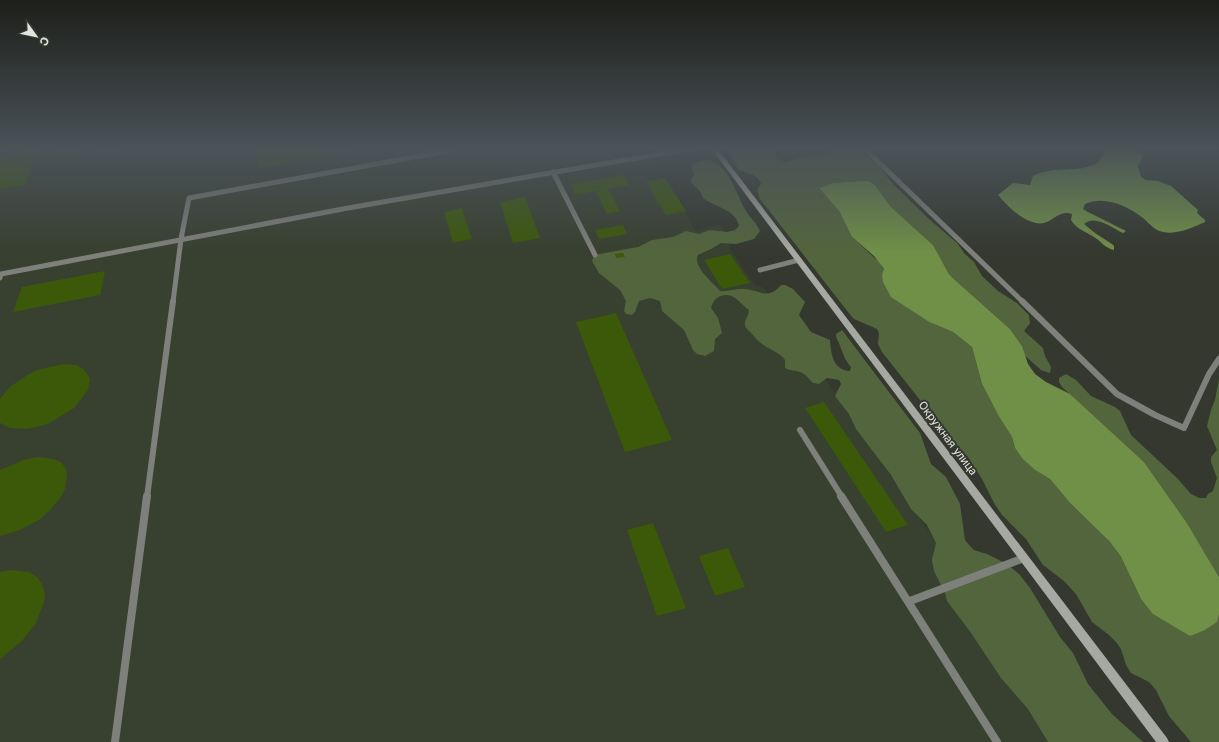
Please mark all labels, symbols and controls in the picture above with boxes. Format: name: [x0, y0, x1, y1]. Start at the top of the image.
north arrow: [16, 16, 56, 56]
text: С: [36, 34, 52, 49]
street label: Окружная улица: [916, 398, 980, 478]

